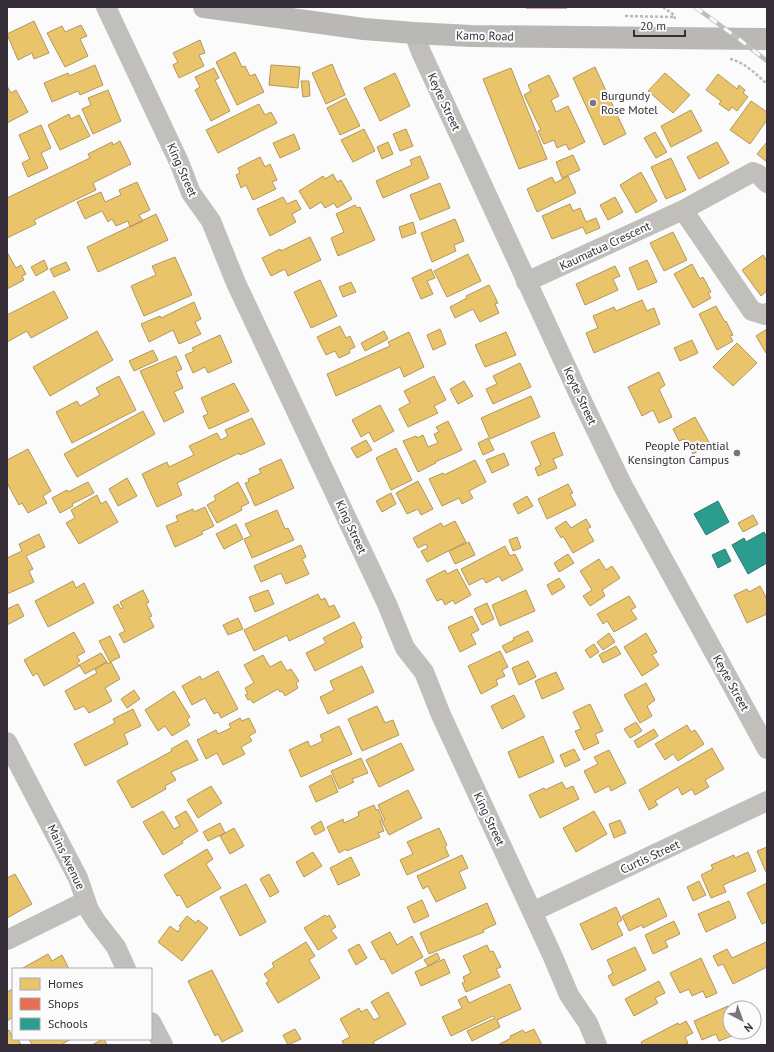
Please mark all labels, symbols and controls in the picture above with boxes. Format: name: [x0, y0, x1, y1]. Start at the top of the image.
scale bar: [634, 12, 685, 38]
text: 20 m: [640, 18, 666, 33]
street label: Kamo Road: [456, 27, 514, 44]
street label: Keyte Street: [425, 70, 464, 133]
place label: Burgundy Rose Motel: [601, 88, 658, 117]
marker: Burgundy Rose Motel: [588, 98, 598, 108]
street label: King Street: [164, 141, 201, 199]
street label: Kaumatua Crescent: [557, 218, 653, 273]
street label: Keyte Street: [561, 364, 600, 427]
place label: People Potential Kensington Campus: [628, 438, 729, 467]
marker: People Potential Kensington Campus: [732, 448, 742, 458]
street label: King Street: [333, 498, 370, 556]
street label: Keyte Street: [710, 652, 753, 714]
street label: King Street: [471, 790, 508, 848]
street label: Mains Avenue: [44, 822, 89, 892]
street label: Curtis Street: [618, 836, 682, 877]
legend: [12, 968, 152, 1040]
text: Homes: [48, 976, 83, 991]
text: Shops: [48, 996, 79, 1011]
north arrow: [722, 1000, 762, 1040]
text: Schools: [48, 1016, 88, 1031]
text: N: [741, 1020, 756, 1035]

